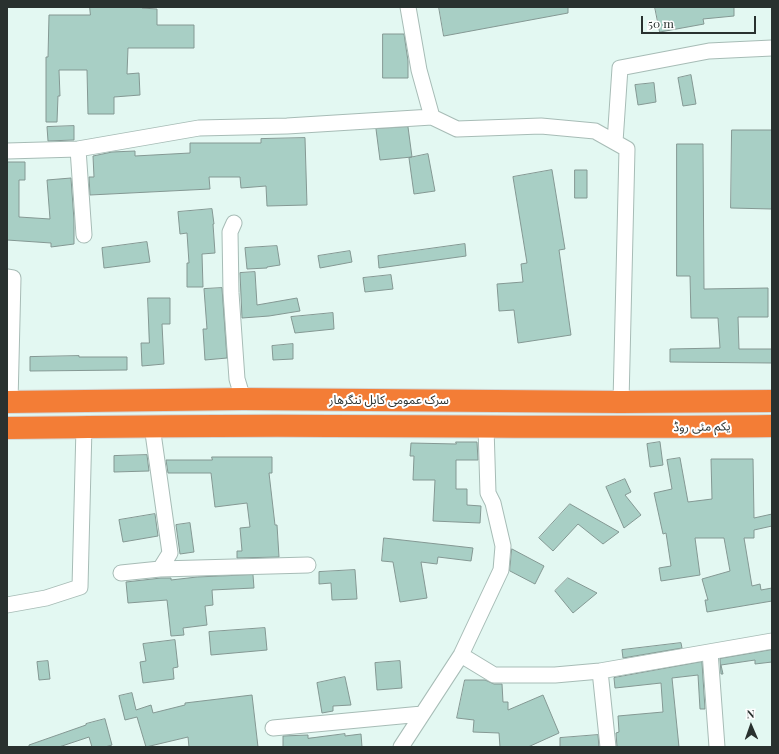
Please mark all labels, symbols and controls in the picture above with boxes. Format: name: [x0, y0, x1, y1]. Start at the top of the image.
scale bar: [643, 8, 758, 34]
text: 50 m: [648, 15, 674, 31]
street label: سرک عمومی کابل ننگرهار: [329, 393, 449, 407]
street label: یکم مئی روڈ: [673, 419, 731, 435]
north arrow: [731, 706, 771, 746]
text: N: [746, 706, 755, 721]

